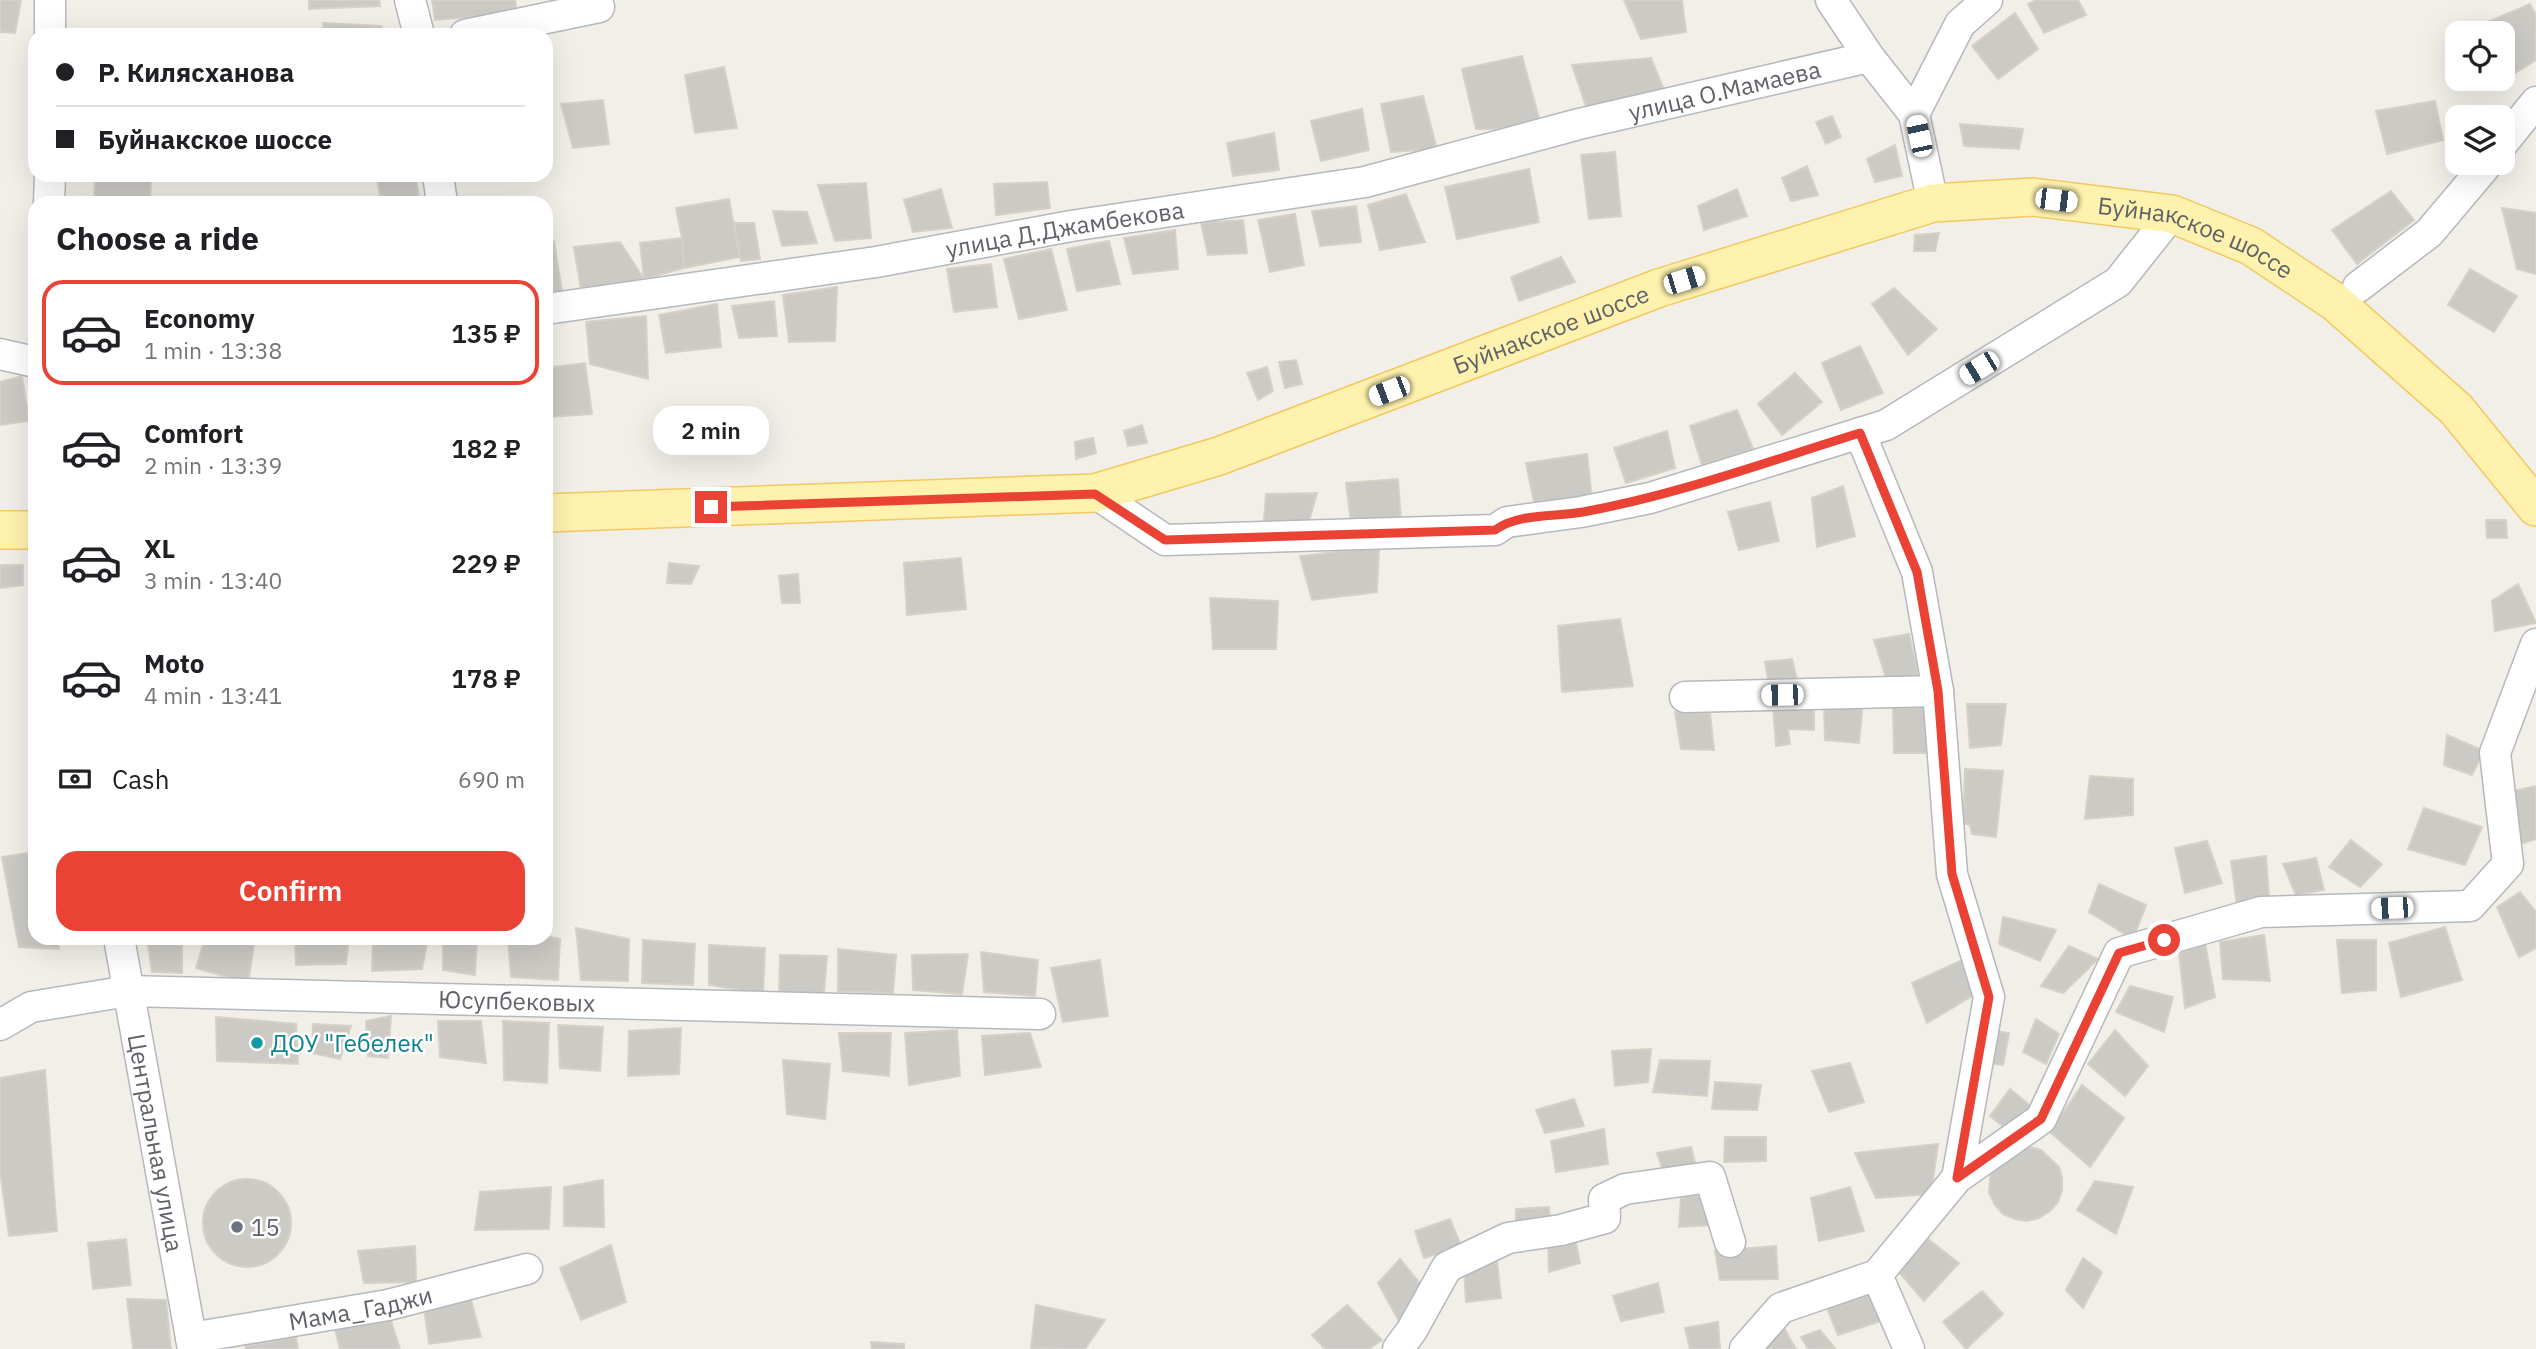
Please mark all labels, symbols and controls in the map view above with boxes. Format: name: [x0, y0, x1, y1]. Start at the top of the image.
map controls: [2445, 21, 2515, 175]
button: locate: [2445, 21, 2515, 91]
street label: улица О.Мамаева: [1625, 53, 1824, 128]
text: Р. Килясханова: [98, 55, 294, 89]
button: layers: [2445, 105, 2515, 175]
car: [1905, 113, 1934, 159]
text: Буйнакское шоссе: [98, 122, 332, 156]
car: [2034, 187, 2079, 213]
street label: Буйнакское шоссе: [2096, 189, 2300, 286]
street label: улица Д.Джамбекова: [943, 193, 1186, 265]
text: Choose a ride: [56, 217, 259, 259]
car: [1661, 264, 1708, 296]
street label: Буйнакское шоссе: [1448, 277, 1654, 381]
icon: car: [60, 301, 123, 364]
text: Economy: [144, 301, 255, 335]
text: 135 ₽: [451, 316, 521, 350]
text: 1 min · 13:38: [144, 335, 282, 365]
car: [1956, 348, 2003, 388]
car: [1366, 374, 1413, 408]
callout: 2 min: [653, 406, 769, 454]
text: 2 min: [681, 415, 741, 445]
icon: car: [60, 416, 123, 479]
text: Comfort: [144, 416, 243, 450]
text: 182 ₽: [451, 431, 521, 465]
text: 2 min · 13:39: [144, 450, 282, 480]
route end: [695, 491, 727, 523]
icon: car: [60, 531, 123, 594]
text: XL: [144, 531, 175, 565]
text: 229 ₽: [451, 546, 521, 580]
text: 3 min · 13:40: [144, 565, 282, 595]
icon: car: [60, 646, 123, 709]
text: Moto: [144, 646, 204, 680]
text: 178 ₽: [451, 661, 521, 695]
text: 4 min · 13:41: [144, 680, 282, 710]
car: [1761, 684, 1804, 706]
icon: cash: [56, 760, 94, 798]
text: Cash: [112, 762, 169, 796]
text: 690 m: [458, 764, 525, 794]
button: Confirm: [56, 851, 525, 931]
car: [2371, 897, 2414, 919]
route start: [2148, 924, 2180, 956]
street label: Юсупбековых: [438, 983, 595, 1019]
place label: ДОУ "Гебелек": [271, 1027, 434, 1059]
street label: Центральная улица: [121, 1031, 191, 1254]
marker: ДОУ "Гебелек": [249, 1035, 265, 1051]
place label: 15: [251, 1211, 280, 1243]
marker: 15: [229, 1219, 245, 1235]
street label: Мама_Гаджи: [286, 1278, 436, 1337]

